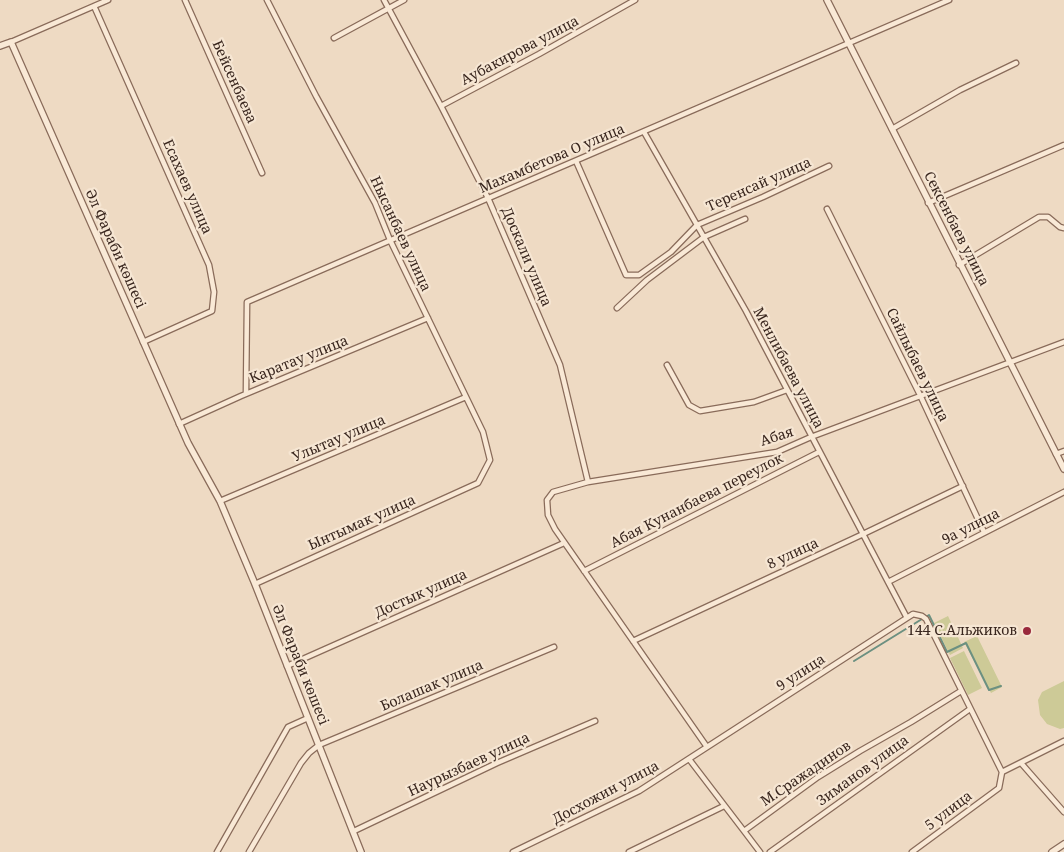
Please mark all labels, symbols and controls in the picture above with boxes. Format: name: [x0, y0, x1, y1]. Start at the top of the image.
street label: Аубакирова улица: [458, 13, 582, 89]
street label: Бейсенбаева: [208, 38, 260, 126]
street label: Махамбетова О улица: [477, 121, 627, 197]
street label: Есахаев улица: [159, 137, 215, 237]
street label: Теренсай улица: [704, 154, 814, 216]
street label: Сексенбаев улица: [920, 169, 992, 289]
street label: Нысанбаев улица: [366, 174, 434, 294]
street label: Әл Фараби көшесі: [81, 187, 149, 311]
street label: Доскали улица: [497, 205, 555, 309]
street label: Менлибаева улица: [749, 305, 827, 431]
street label: Сайлыбаев улица: [882, 305, 952, 425]
street label: Каратау улица: [247, 333, 351, 387]
street label: Улытау улица: [290, 412, 388, 466]
street label: Абая: [758, 424, 796, 450]
street label: Абая Кунанбаева переулок: [608, 450, 786, 552]
street label: Ынтымак улица: [306, 492, 418, 554]
street label: 9а улица: [939, 505, 1003, 549]
street label: 8 улица: [765, 535, 821, 573]
street label: Достык улица: [372, 566, 470, 622]
street label: Әл Фараби көшесі: [268, 602, 332, 728]
place label: 144 С.Альжиков: [907, 623, 1017, 639]
marker: 144 С.Альжиков: [1021, 625, 1033, 637]
street label: 9 улица: [773, 651, 829, 695]
street label: Болашак улица: [378, 657, 486, 715]
street label: Наурызбаев улица: [405, 729, 533, 801]
street label: Зиманов улица: [814, 732, 912, 810]
street label: М.Сражадинов: [758, 738, 854, 810]
street label: Досхожин улица: [550, 758, 662, 828]
street label: 5 улица: [922, 788, 976, 834]

